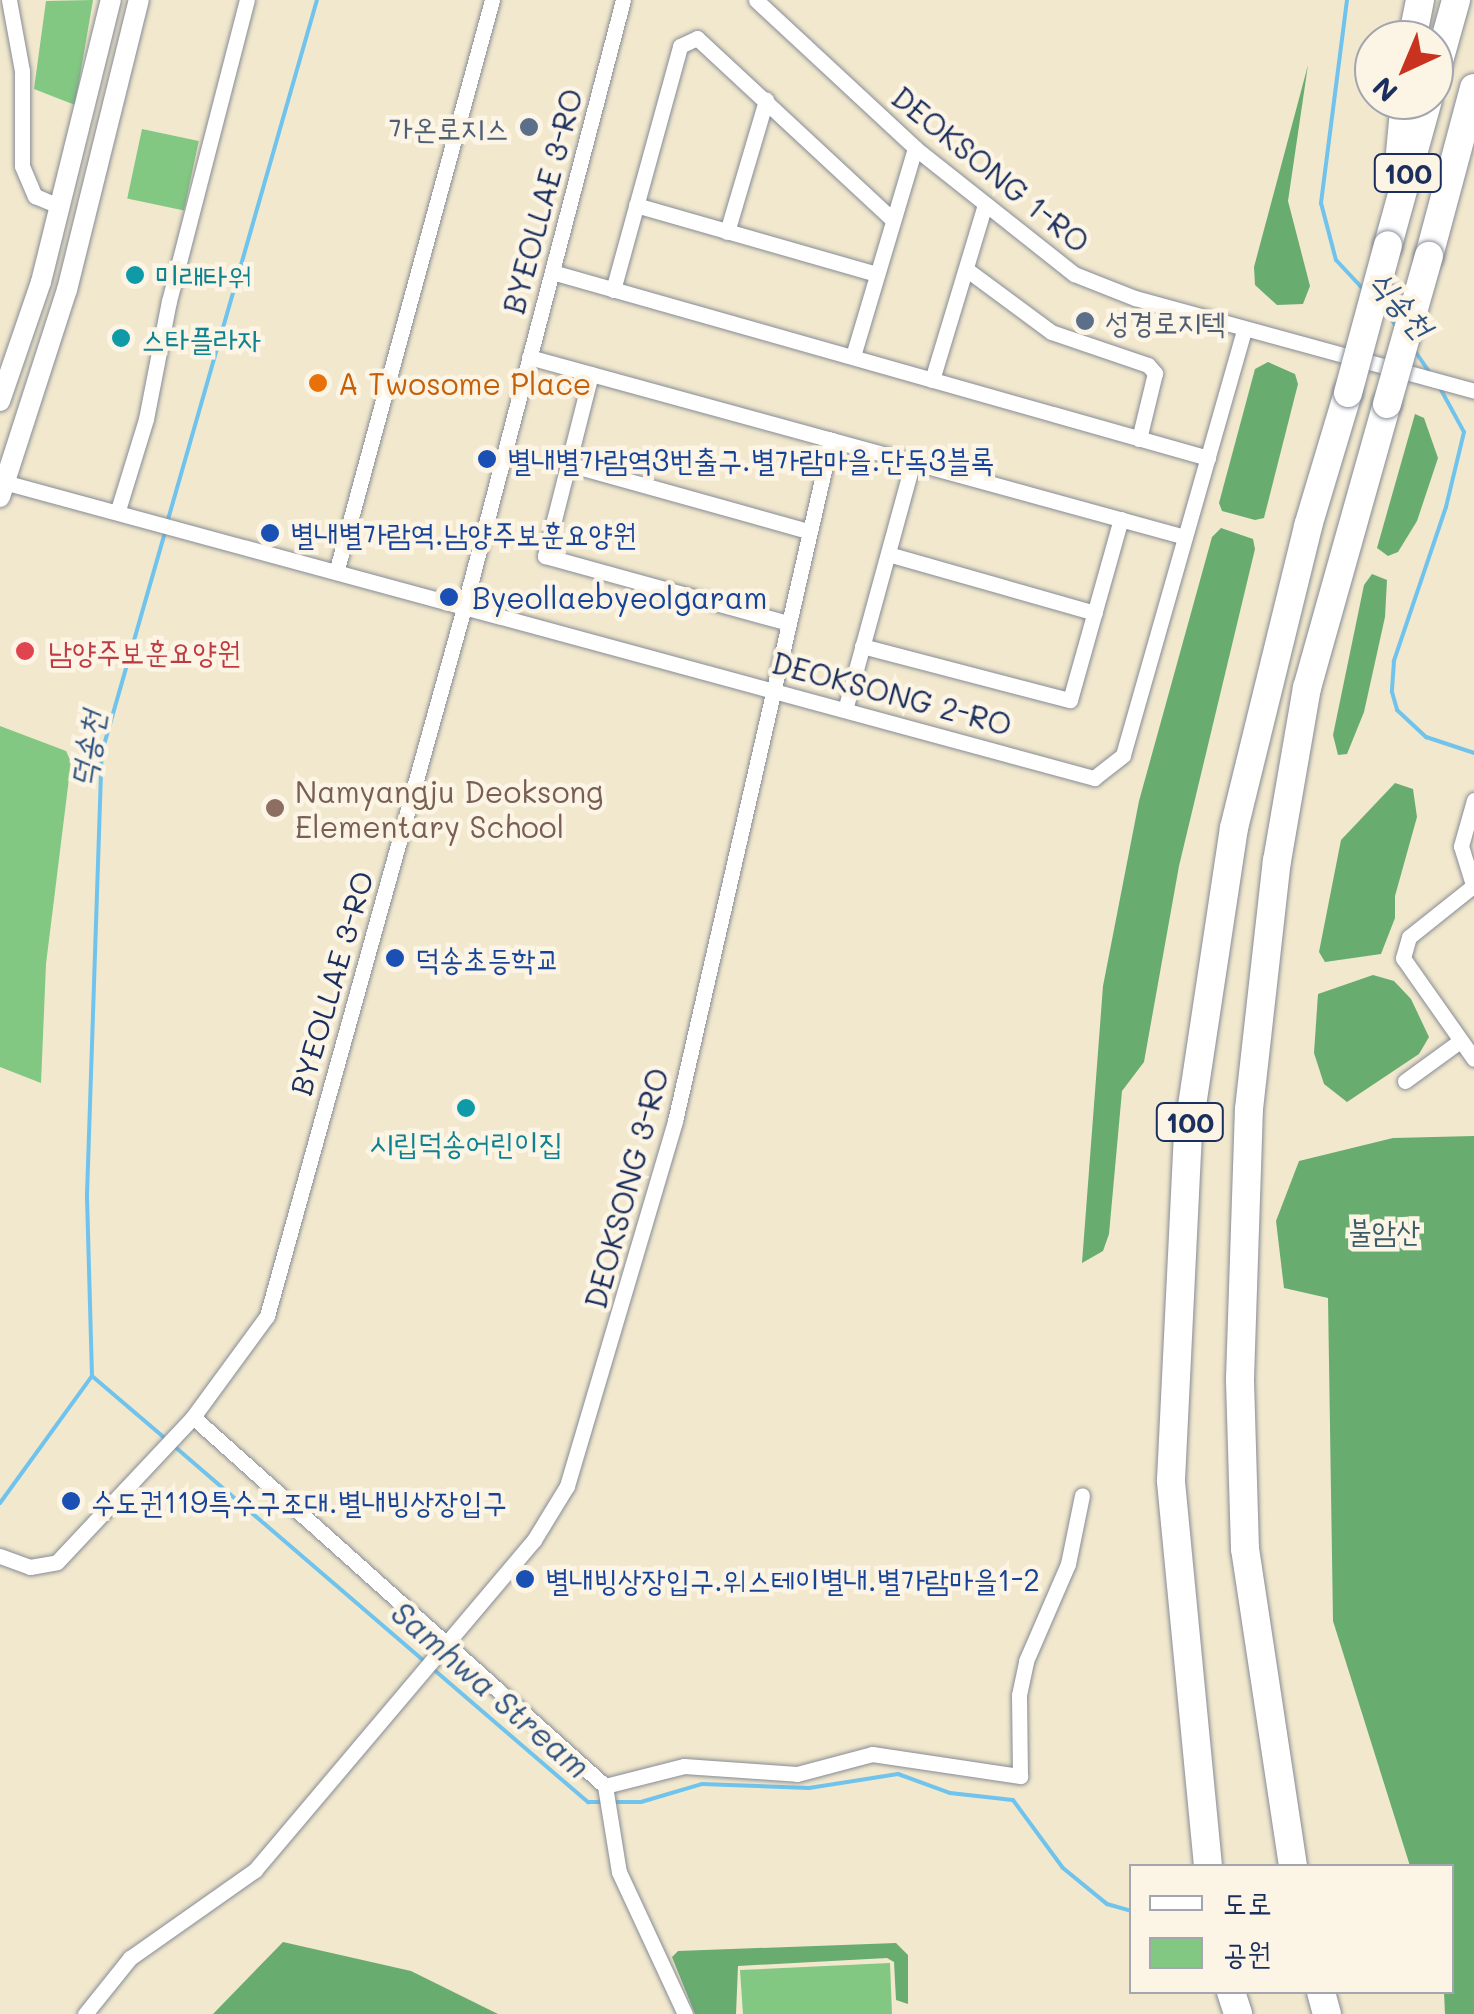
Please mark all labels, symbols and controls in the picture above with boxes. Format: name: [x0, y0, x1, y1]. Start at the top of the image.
north arrow: [1354, 20, 1454, 120]
text: N: [1364, 70, 1405, 110]
street label: DEOKSONG 1-RO: [885, 78, 1097, 260]
street label: BYEOLLAE 3-RO: [495, 85, 589, 317]
place label: 가온로지스: [388, 109, 509, 145]
marker: 가온로지스: [518, 116, 540, 138]
road number: 100: [1373, 150, 1443, 196]
place label: 미래타워: [155, 257, 252, 293]
water label: 식송천: [1362, 261, 1442, 345]
marker: 미래타워: [124, 264, 146, 286]
place label: 성경로지텍: [1105, 303, 1226, 339]
marker: 성경로지텍: [1074, 310, 1096, 332]
place label: 스타플라자: [141, 320, 262, 356]
marker: 스타플라자: [110, 327, 132, 349]
place label: A Twosome Place: [338, 365, 591, 401]
marker: A Twosome Place: [307, 372, 329, 394]
place label: 별내별가람역3번출구.별가람마을.단독3블록: [507, 441, 994, 477]
marker: 별내별가람역3번출구.별가람마을.단독3블록: [476, 448, 498, 470]
place label: 별내별가람역.남양주보훈요양원: [290, 515, 637, 551]
marker: 별내별가람역.남양주보훈요양원: [259, 522, 281, 544]
place label: Byeollaebyeolgaram: [472, 579, 767, 615]
marker: Byeollaebyeolgaram: [436, 584, 462, 610]
place label: 남양주보훈요양원: [48, 633, 241, 669]
marker: 남양주보훈요양원: [12, 638, 38, 664]
street label: DEOKSONG 2-RO: [768, 644, 1016, 742]
water label: 덕송천: [61, 708, 111, 790]
place label: Namyangju Deoksong Elementary School: [295, 773, 603, 844]
marker: Namyangju Deoksong Elementary School: [264, 797, 286, 819]
street label: BYEOLLAE 3-RO: [282, 867, 380, 1099]
place label: 덕송초등학교: [415, 940, 560, 976]
marker: 덕송초등학교: [384, 947, 406, 969]
street label: DEOKSONG 3-RO: [577, 1064, 675, 1312]
marker: 시립덕송어린이집: [455, 1097, 477, 1119]
road number: 100: [1155, 1099, 1225, 1145]
place label: 시립덕송어린이집: [369, 1124, 563, 1160]
park label: 불암산: [1348, 1212, 1420, 1248]
place label: 수도권119특수구조대.별내빙상장입구: [91, 1483, 507, 1519]
marker: 수도권119특수구조대.별내빙상장입구: [60, 1490, 82, 1512]
place label: 별내빙상장입구.위스테이별내.별가람마을1-2: [545, 1561, 1040, 1597]
marker: 별내빙상장입구.위스테이별내.별가람마을1-2: [514, 1568, 536, 1590]
water label: Samhwa Stream: [384, 1593, 598, 1785]
legend: [1129, 1864, 1454, 1994]
text: 도로: [1223, 1882, 1271, 1922]
text: 공원: [1223, 1932, 1271, 1972]

